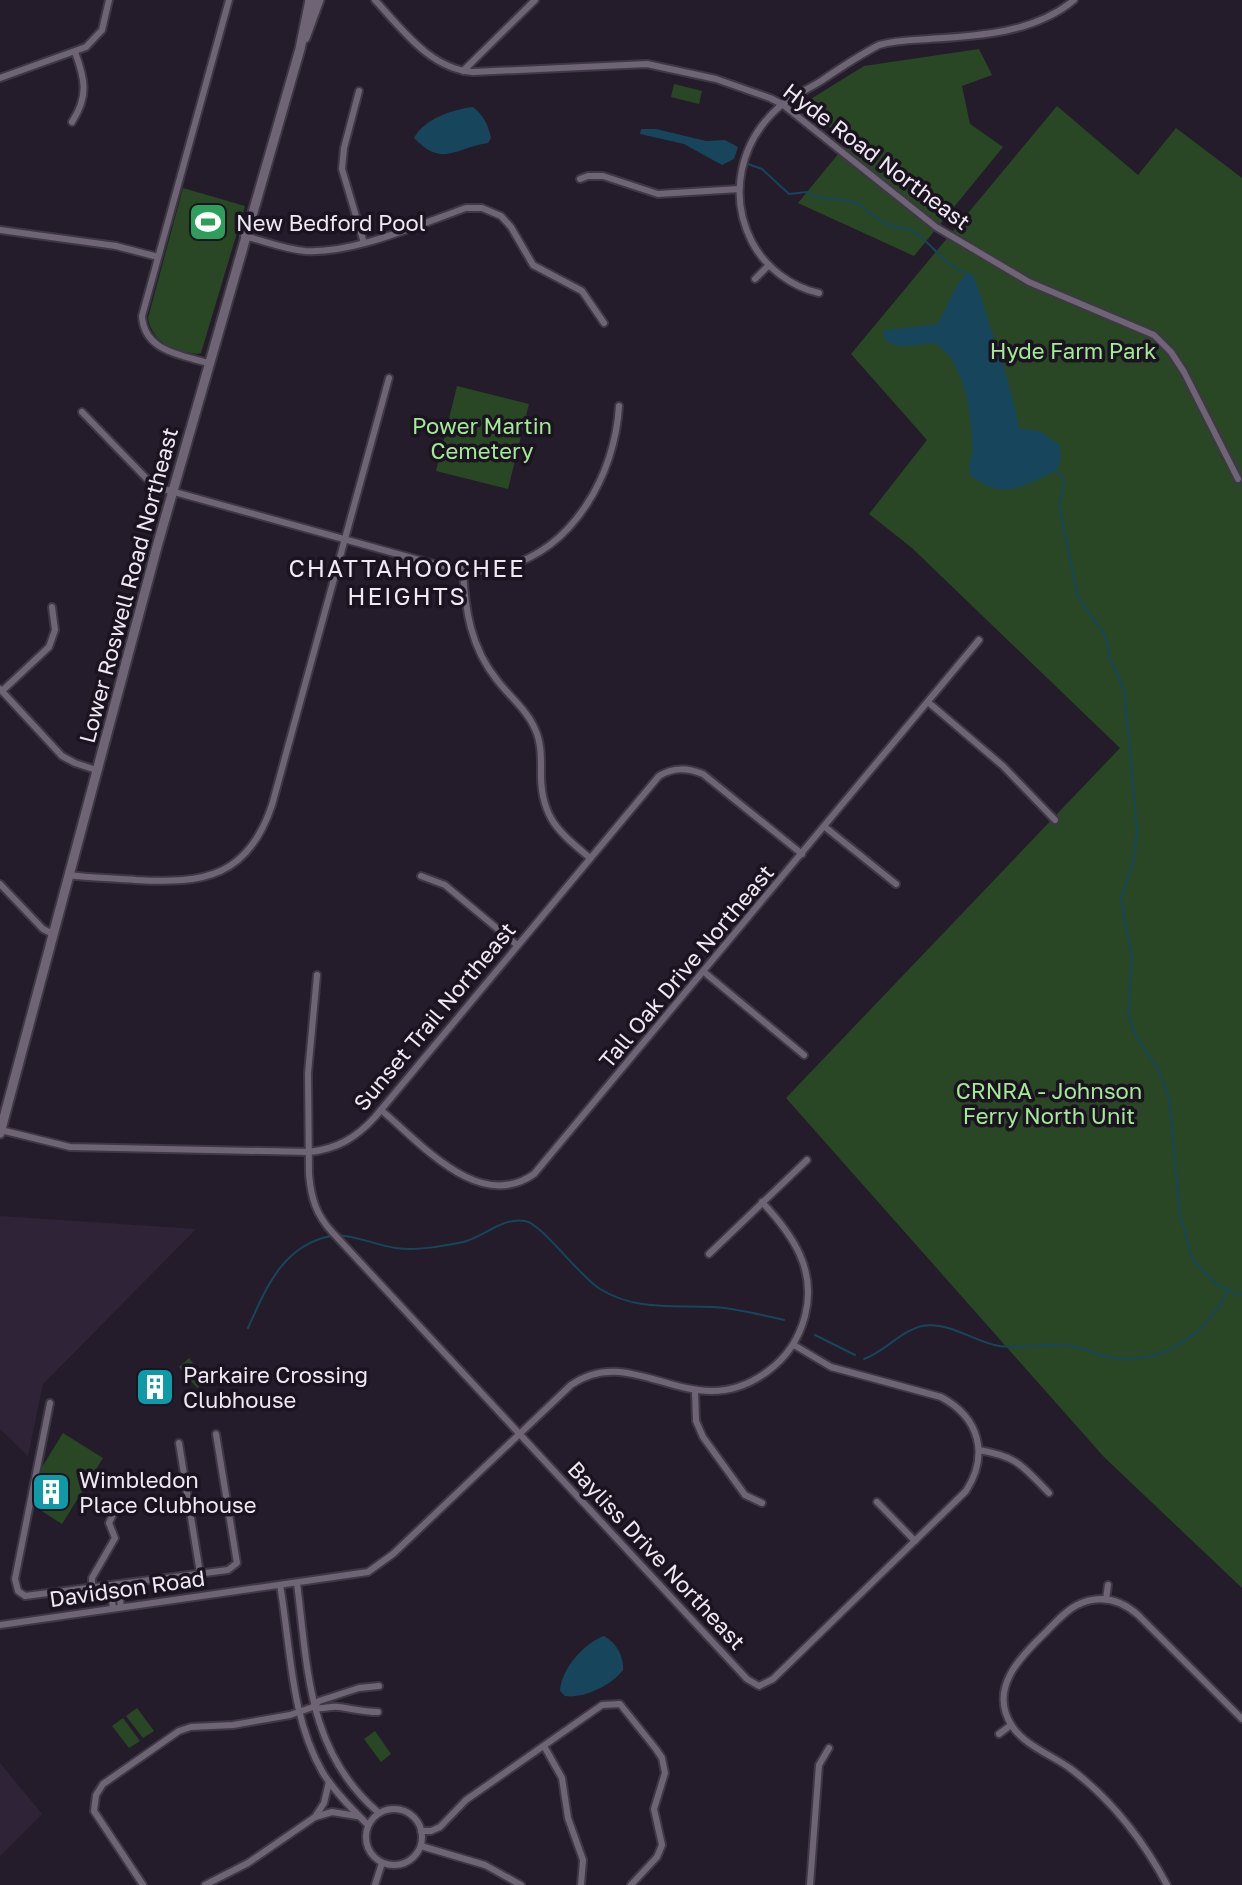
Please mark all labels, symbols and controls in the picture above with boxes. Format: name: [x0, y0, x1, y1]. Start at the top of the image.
street label: Hyde Road Northeast: [778, 77, 976, 235]
sports icon: New Bedford Pool: [187, 201, 229, 243]
place label: New Bedford Pool: [236, 209, 426, 236]
park label: Hyde Farm Park: [990, 337, 1156, 364]
park label: Power Martin Cemetery: [412, 412, 552, 464]
street label: Lower Roswell Road Northeast: [73, 424, 183, 746]
district label: CHATTAHOOCHEE HEIGHTS: [288, 553, 526, 610]
street label: Tall Oak Drive Northeast: [593, 859, 779, 1073]
street label: Sunset Trail Northeast: [347, 916, 521, 1116]
park label: CRNRA - Johnson Ferry North Unit: [956, 1077, 1142, 1129]
place label: Parkaire Crossing Clubhouse: [183, 1361, 368, 1413]
building icon: Parkaire Crossing Clubhouse: [134, 1366, 176, 1408]
street label: Bayliss Drive Northeast: [563, 1455, 751, 1655]
place label: Wimbledon Place Clubhouse: [79, 1466, 256, 1518]
building icon: Wimbledon Place Clubhouse: [30, 1471, 72, 1513]
street label: Davidson Road: [47, 1564, 207, 1612]

